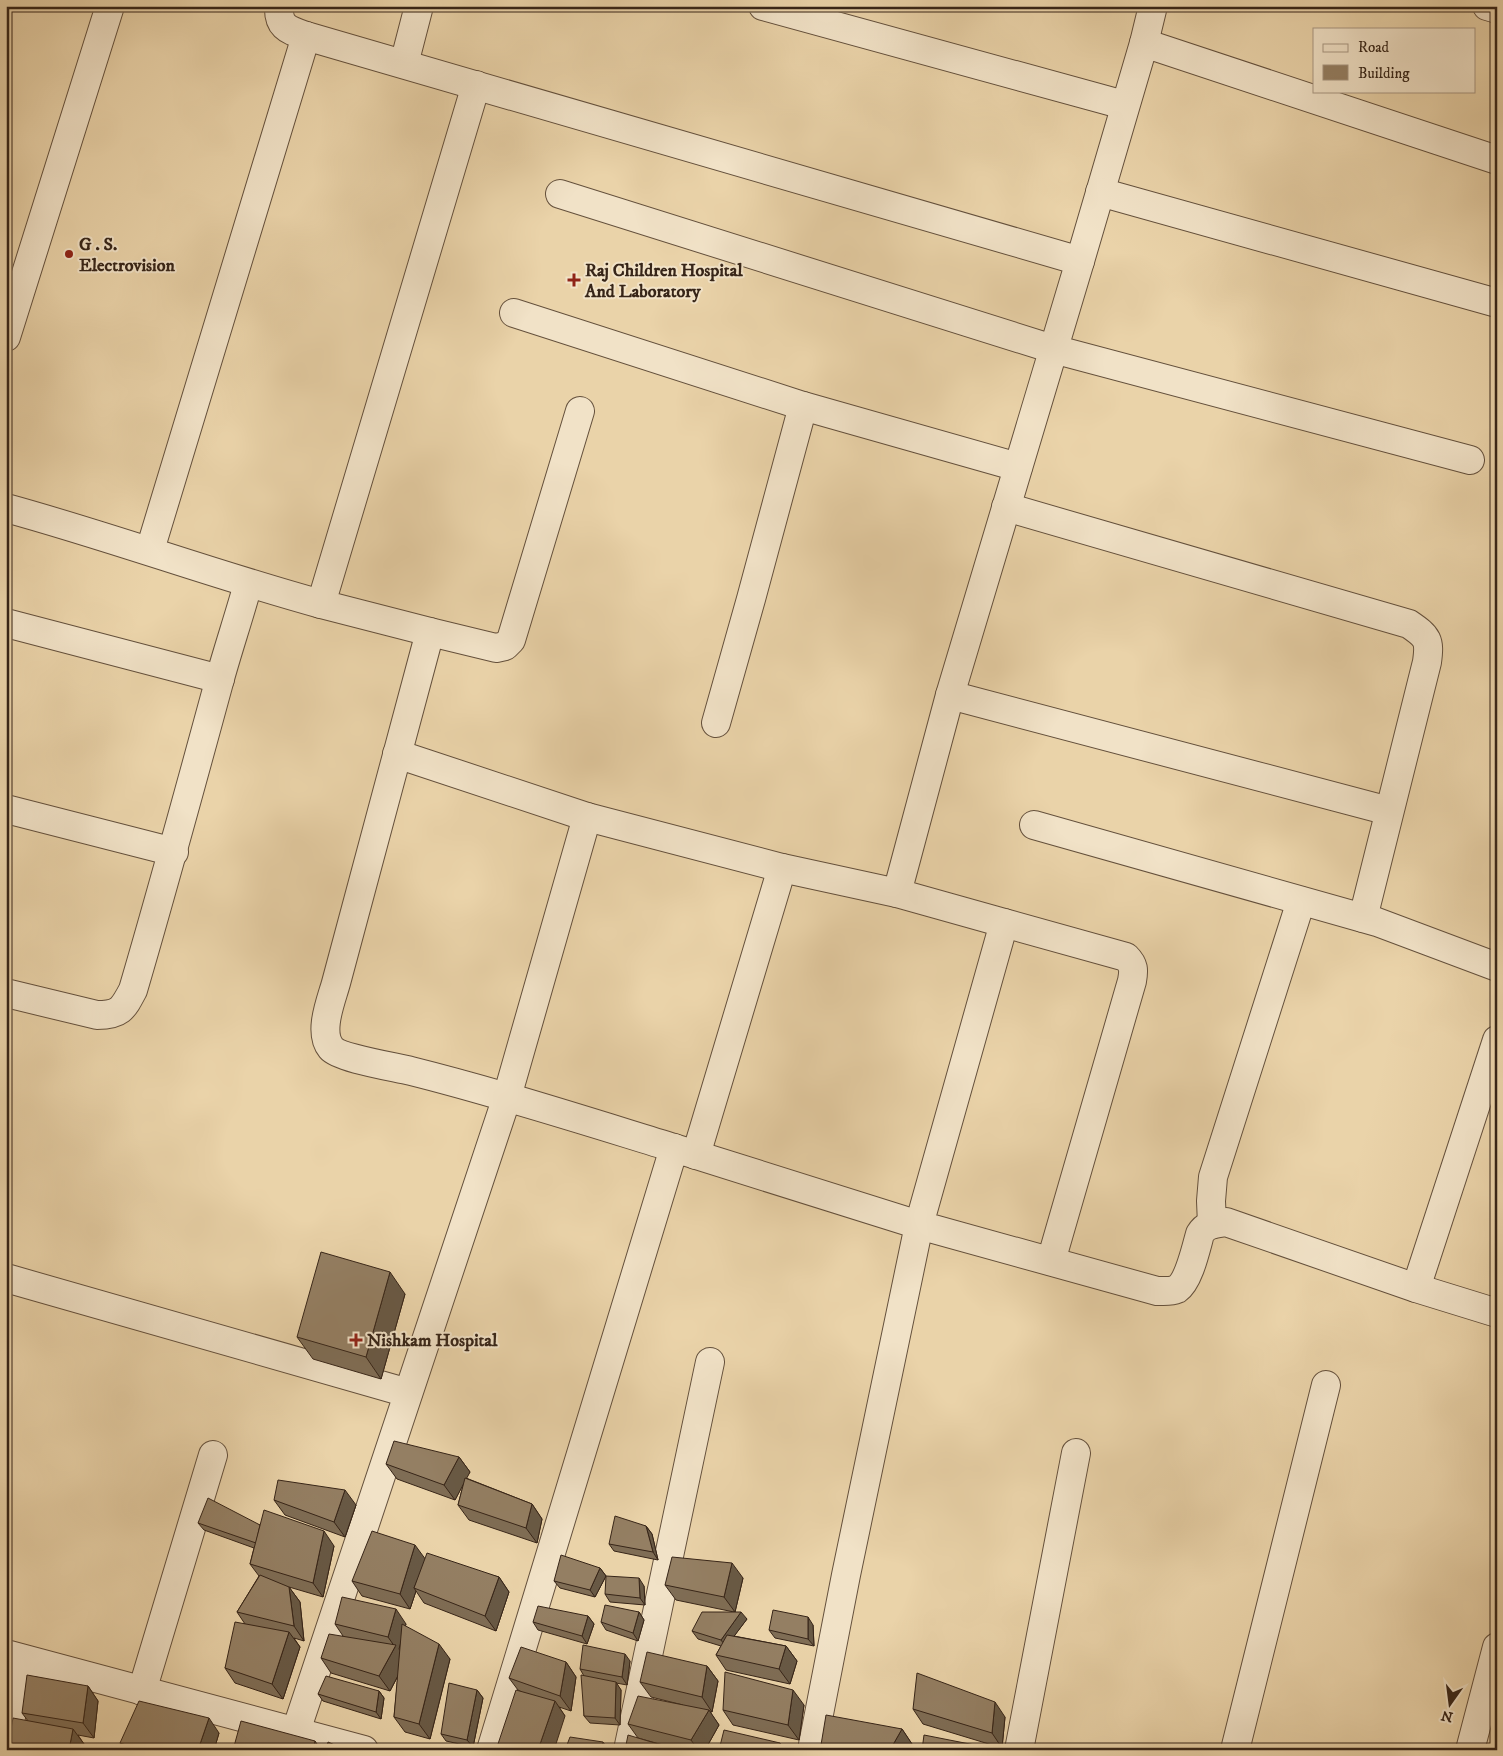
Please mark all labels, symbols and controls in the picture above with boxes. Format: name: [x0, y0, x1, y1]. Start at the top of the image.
legend: [1313, 28, 1476, 92]
text: Road: [1358, 38, 1390, 57]
text: Building: [1358, 64, 1410, 83]
place label: G . S. Electrovision: [79, 234, 175, 277]
marker: G . S. Electrovision: [63, 248, 75, 260]
place label: Raj Children Hospital And Laboratory: [584, 260, 743, 303]
marker: Raj Children Hospital And Laboratory: [567, 273, 581, 287]
place label: Nishkam Hospital: [367, 1330, 498, 1352]
marker: Nishkam Hospital: [349, 1333, 363, 1347]
north arrow: [1426, 1678, 1476, 1728]
text: N: [1439, 1705, 1455, 1726]

